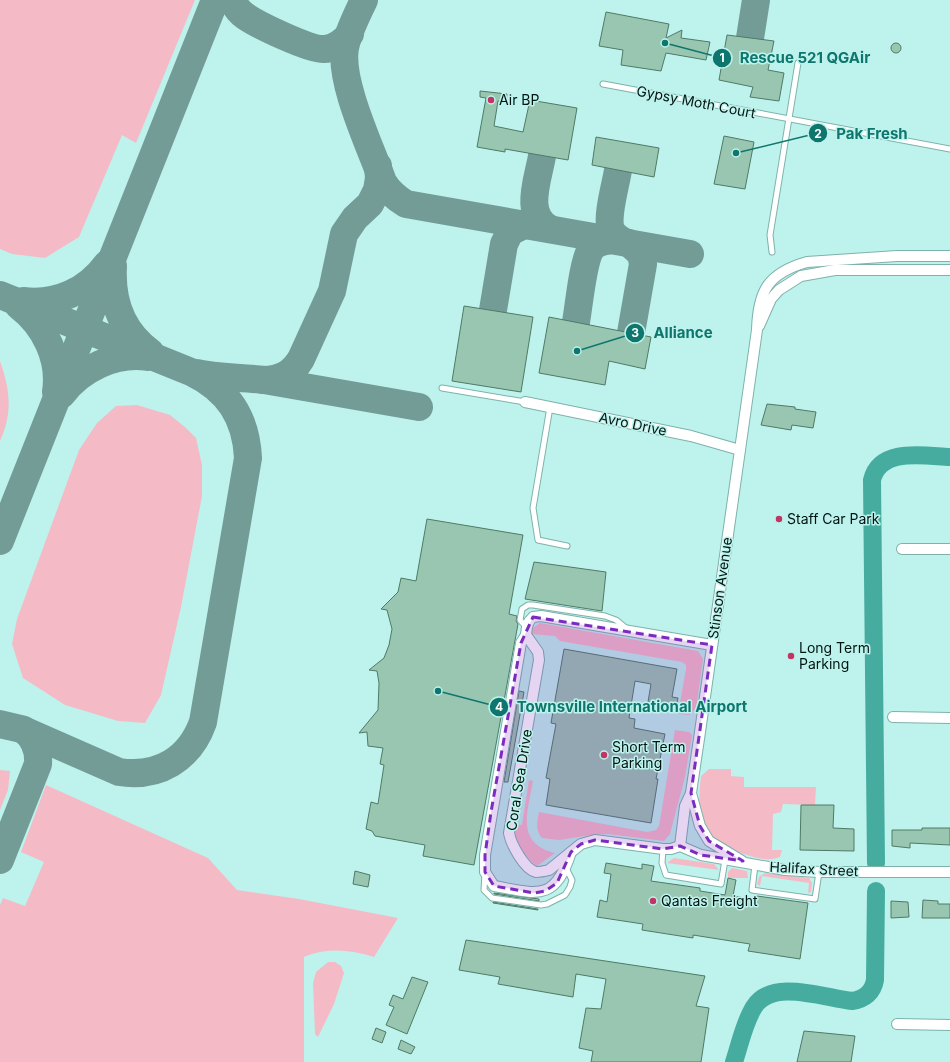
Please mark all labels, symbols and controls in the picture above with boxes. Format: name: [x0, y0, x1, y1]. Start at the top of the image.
callout: Rescue 521 QGAir: [712, 44, 879, 71]
text: Rescue 521 QGAir: [740, 48, 870, 67]
text: 1: [719, 50, 725, 65]
street label: Gypsy Moth Court: [635, 82, 757, 121]
place label: Air BP: [499, 91, 539, 108]
marker: Air BP: [486, 95, 496, 105]
callout: Pak Fresh: [808, 120, 915, 147]
text: Pak Fresh: [836, 124, 908, 143]
text: 2: [814, 126, 822, 141]
callout: Alliance: [625, 320, 720, 347]
text: Alliance: [653, 323, 713, 342]
text: 3: [631, 325, 639, 340]
street label: Avro Drive: [598, 408, 668, 439]
place label: Staff Car Park: [787, 510, 880, 527]
marker: Staff Car Park: [774, 514, 784, 524]
street label: Stinson Avenue: [704, 536, 735, 640]
place label: Long Term Parking: [799, 639, 870, 672]
marker: Long Term Parking: [786, 651, 796, 661]
callout: Townsville International Airport: [489, 693, 755, 720]
text: Townsville International Airport: [517, 697, 748, 716]
text: 4: [495, 699, 503, 714]
street label: Coral Sea Drive: [502, 728, 535, 832]
place label: Short Term Parking: [612, 738, 686, 771]
marker: Short Term Parking: [599, 750, 609, 760]
street label: Halifax Street: [769, 858, 859, 879]
place label: Qantas Freight: [661, 892, 758, 909]
marker: Qantas Freight: [648, 896, 658, 906]

